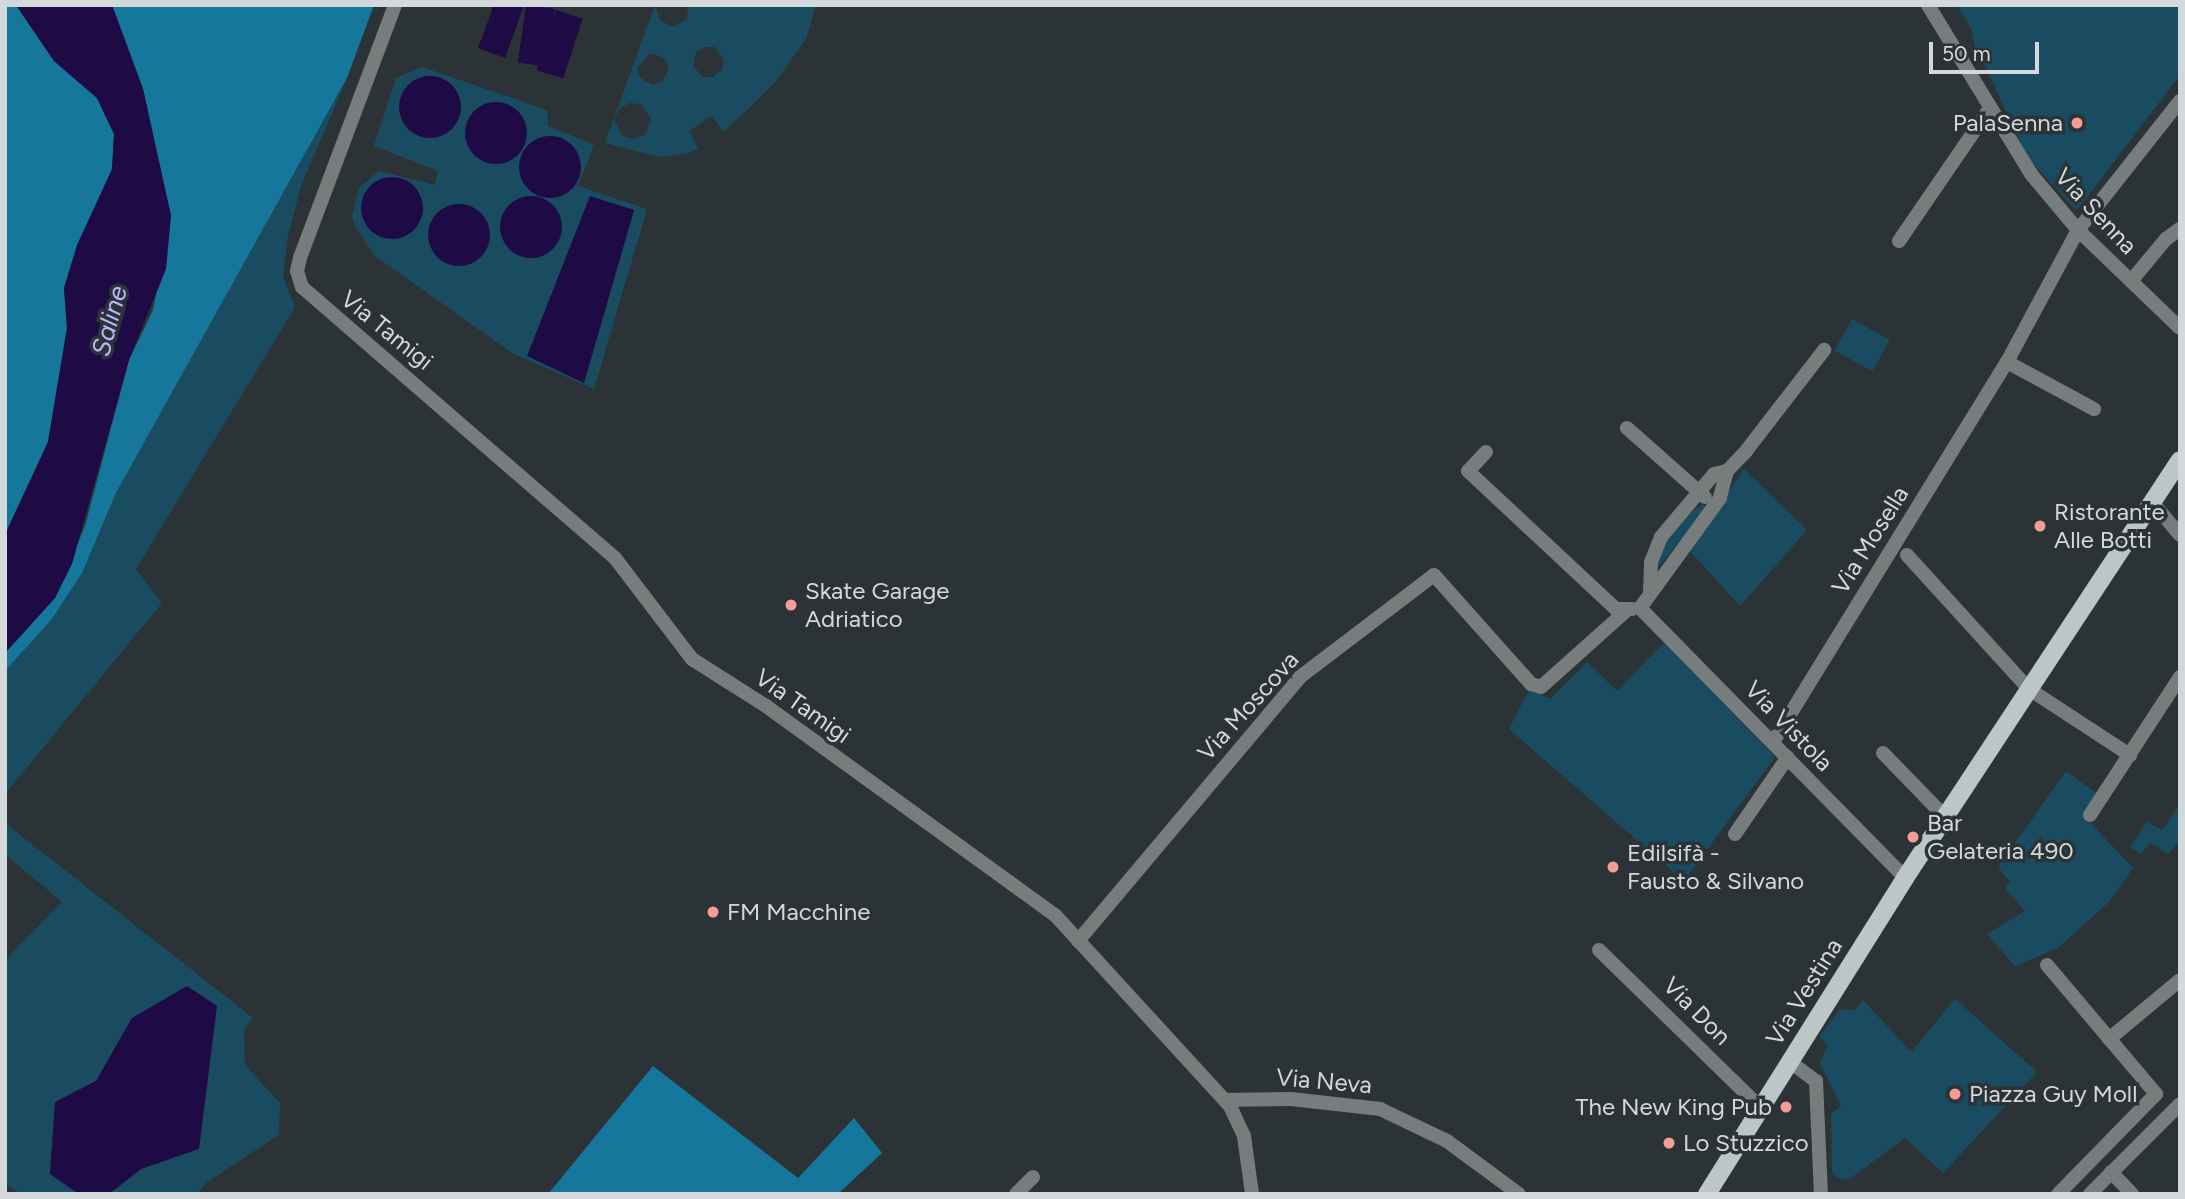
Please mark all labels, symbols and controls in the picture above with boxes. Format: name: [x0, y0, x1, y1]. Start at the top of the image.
scale bar: [1933, 28, 2043, 72]
text: 50 m: [1942, 41, 1991, 66]
place label: PalaSenna: [1953, 109, 2063, 137]
marker: PalaSenna: [2069, 115, 2085, 131]
street label: Via Senna: [2049, 162, 2143, 260]
water label: Saline: [86, 282, 134, 360]
street label: Via Tamigi: [335, 284, 439, 376]
street label: Via Mosella: [1826, 481, 1914, 599]
place label: Ristorante Alle Botti: [2054, 498, 2165, 554]
marker: Ristorante Alle Botti: [2032, 518, 2048, 534]
place label: Skate Garage Adriatico: [805, 577, 949, 633]
marker: Skate Garage Adriatico: [783, 597, 799, 613]
street label: Via Moscova: [1192, 646, 1304, 766]
street label: Via Tamigi: [750, 663, 856, 749]
street label: Via Vistola: [1739, 675, 1839, 777]
place label: Bar Gelateria 490: [1927, 809, 2074, 865]
marker: Bar Gelateria 490: [1905, 829, 1921, 845]
place label: Edilsifà - Fausto & Silvano: [1627, 839, 1804, 895]
marker: Edilsifà - Fausto & Silvano: [1605, 859, 1621, 875]
place label: FM Macchine: [727, 898, 870, 926]
marker: FM Macchine: [705, 904, 721, 920]
street label: Via Vestina: [1760, 933, 1848, 1051]
street label: Via Don: [1657, 971, 1737, 1051]
street label: Via Neva: [1275, 1062, 1373, 1100]
place label: Piazza Guy Moll: [1969, 1080, 2137, 1108]
marker: Piazza Guy Moll: [1947, 1086, 1963, 1102]
place label: The New King Pub: [1575, 1093, 1772, 1121]
marker: The New King Pub: [1778, 1099, 1794, 1115]
place label: Lo Stuzzico: [1683, 1129, 1809, 1157]
marker: Lo Stuzzico: [1661, 1135, 1677, 1151]

